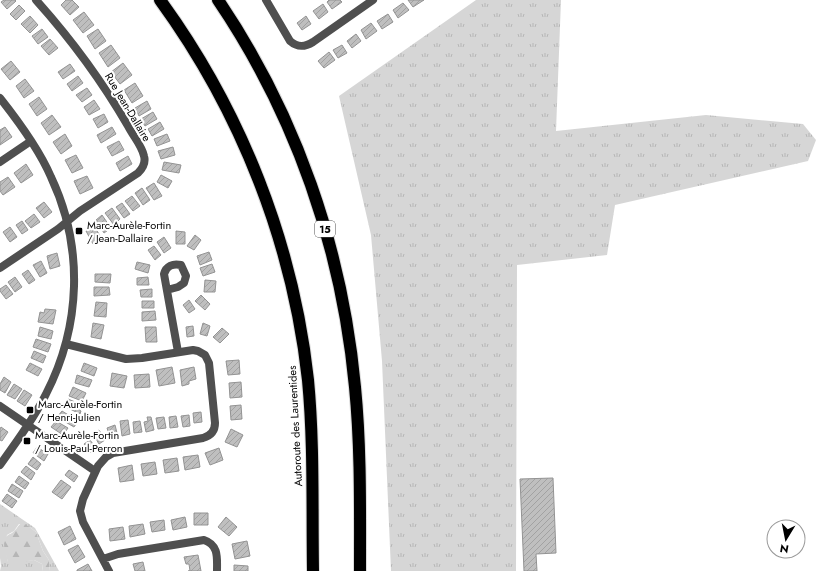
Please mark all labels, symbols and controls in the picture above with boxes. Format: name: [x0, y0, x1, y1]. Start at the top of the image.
street label: Rue Jean-Dallaire: [101, 70, 155, 145]
place label: Marc-Aurèle-Fortin / Jean-Dallaire: [87, 217, 171, 246]
road number: 15: [315, 221, 335, 237]
marker: Marc-Aurèle-Fortin / Jean-Dallaire: [74, 226, 84, 236]
street label: Autoroute des Laurentides: [284, 365, 306, 487]
place label: Marc-Aurèle-Fortin / Henri-Julien: [38, 396, 122, 425]
marker: Marc-Aurèle-Fortin / Henri-Julien: [25, 405, 35, 415]
place label: Marc-Aurèle-Fortin / Louis-Paul-Perron: [35, 427, 122, 456]
marker: Marc-Aurèle-Fortin / Louis-Paul-Perron: [22, 436, 32, 446]
north arrow: [766, 519, 806, 559]
text: N: [779, 540, 790, 557]

